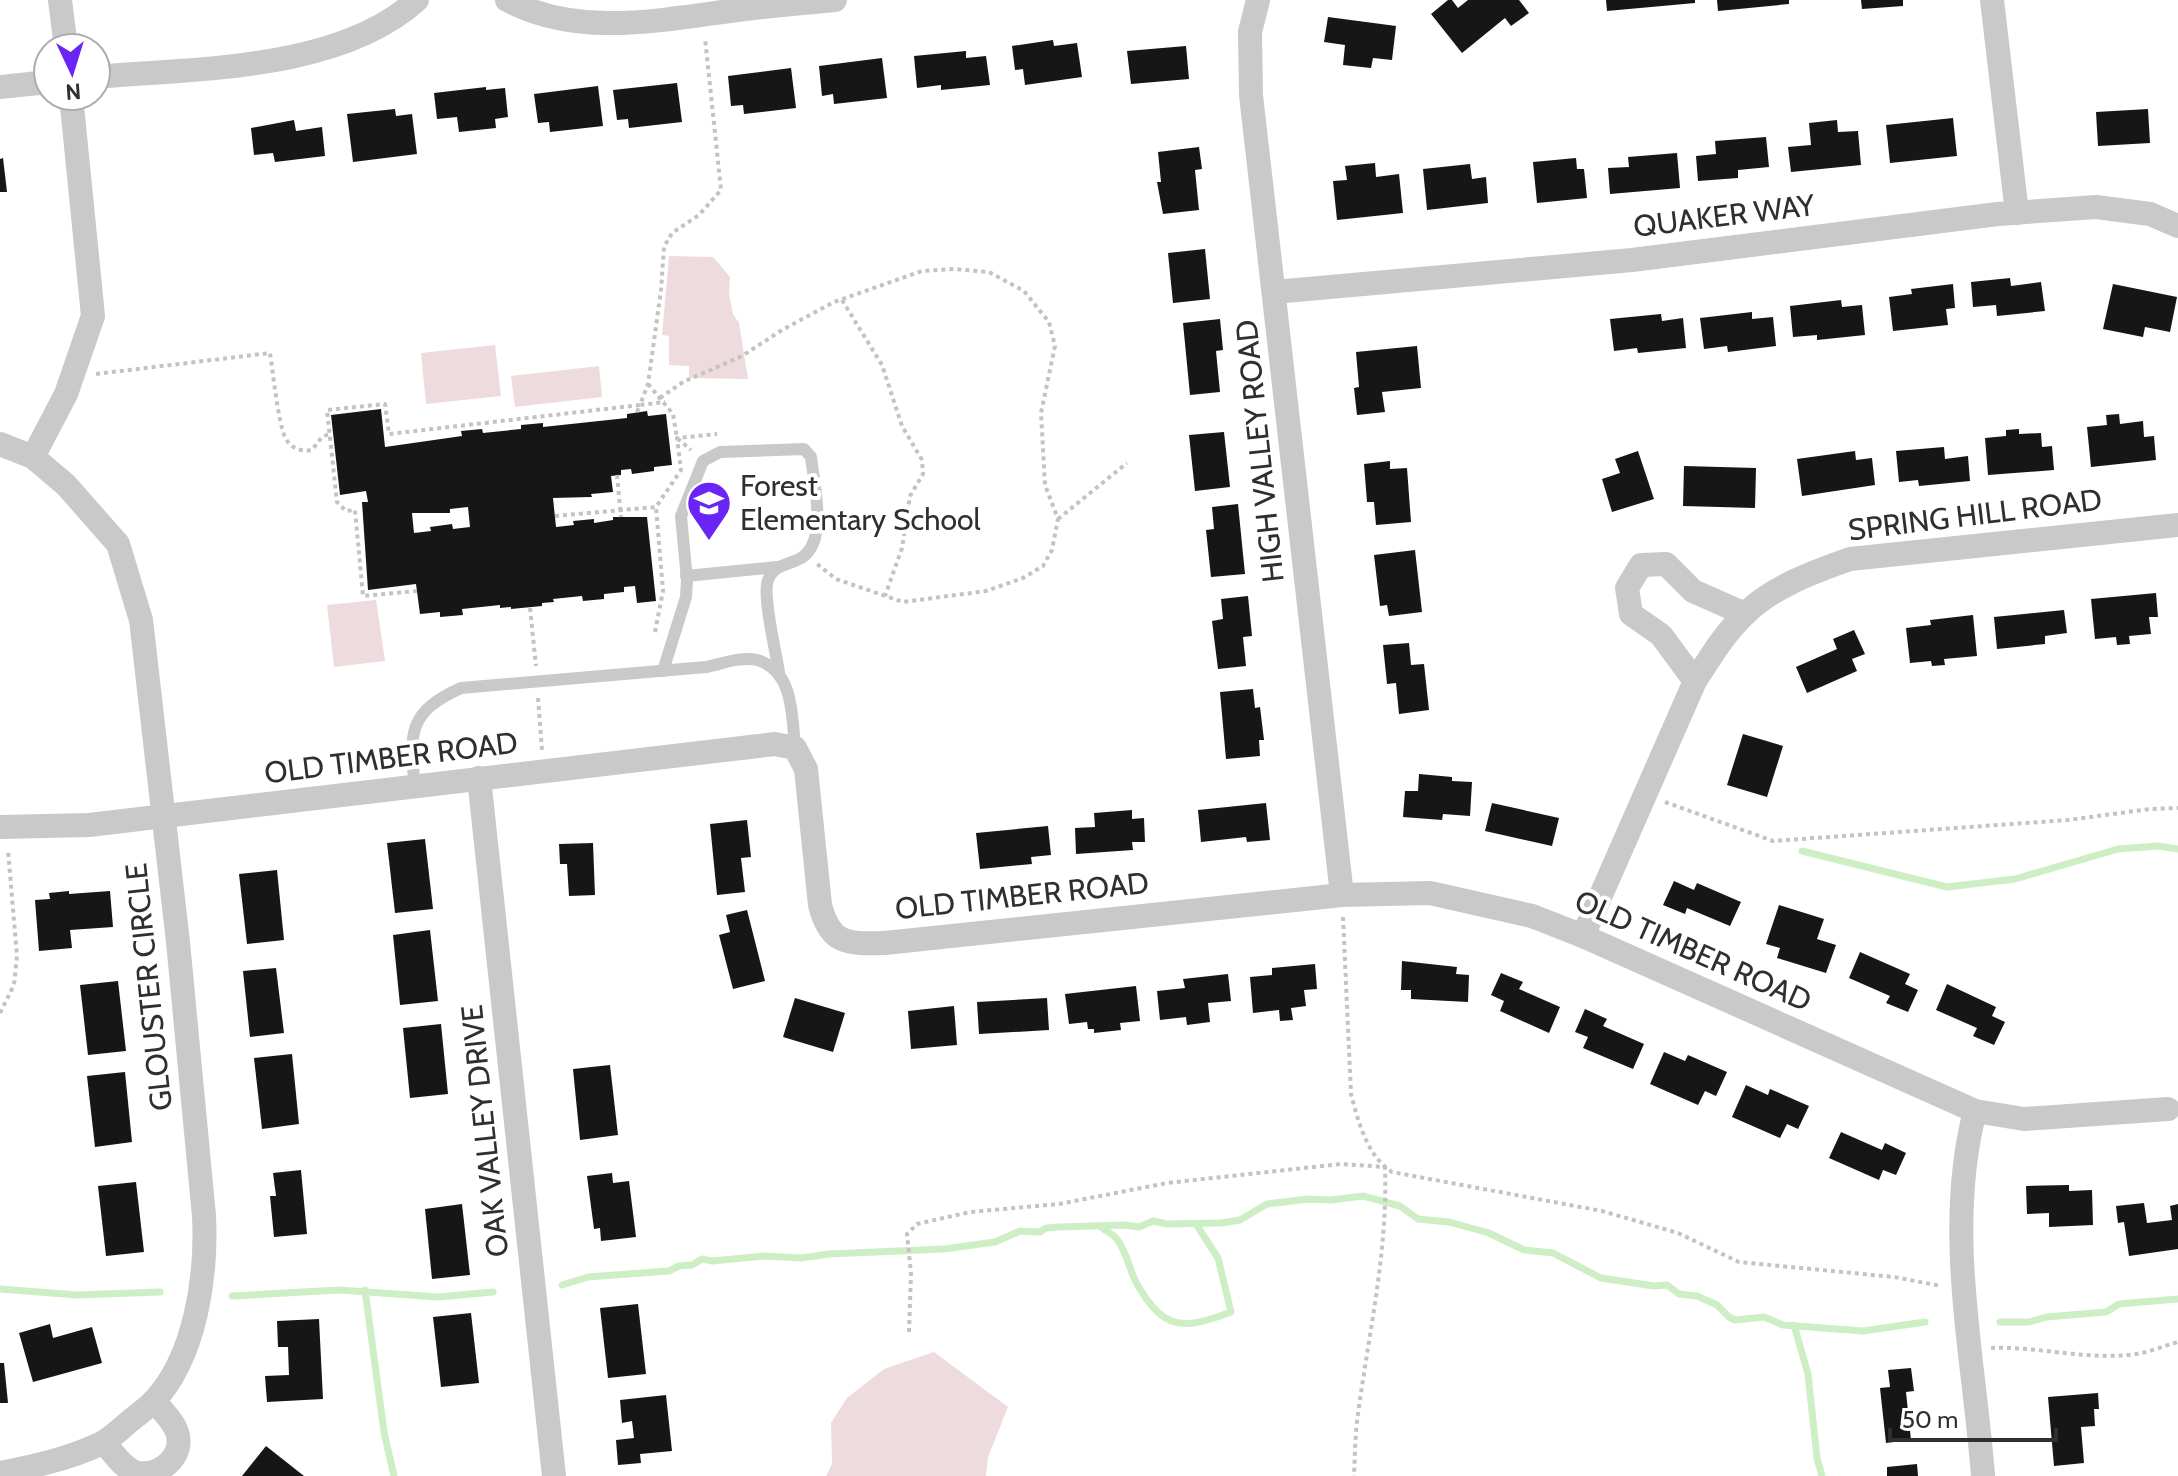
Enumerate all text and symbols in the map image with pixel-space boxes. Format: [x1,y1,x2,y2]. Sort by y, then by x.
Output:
north arrow [32,32,112,112]
text: N [65,77,82,105]
street label: QUAKER WAY [1631,186,1818,245]
street label: HIGH VALLEY ROAD [1227,318,1292,584]
place label: Forest Elementary School [740,467,980,538]
school or university icon: Forest Elementary School [685,479,733,542]
street label: SPRING HILL ROAD [1846,481,2104,548]
street label: OLD TIMBER ROAD [262,724,520,791]
street label: GLOUSTER CIRCLE [117,861,180,1113]
street label: OLD TIMBER ROAD [893,864,1151,927]
street label: OLD TIMBER ROAD [1569,882,1817,1019]
street label: OAK VALLEY DRIVE [453,1003,516,1259]
scale bar [1890,1392,2056,1442]
text: 50 m [1902,1405,1958,1434]

